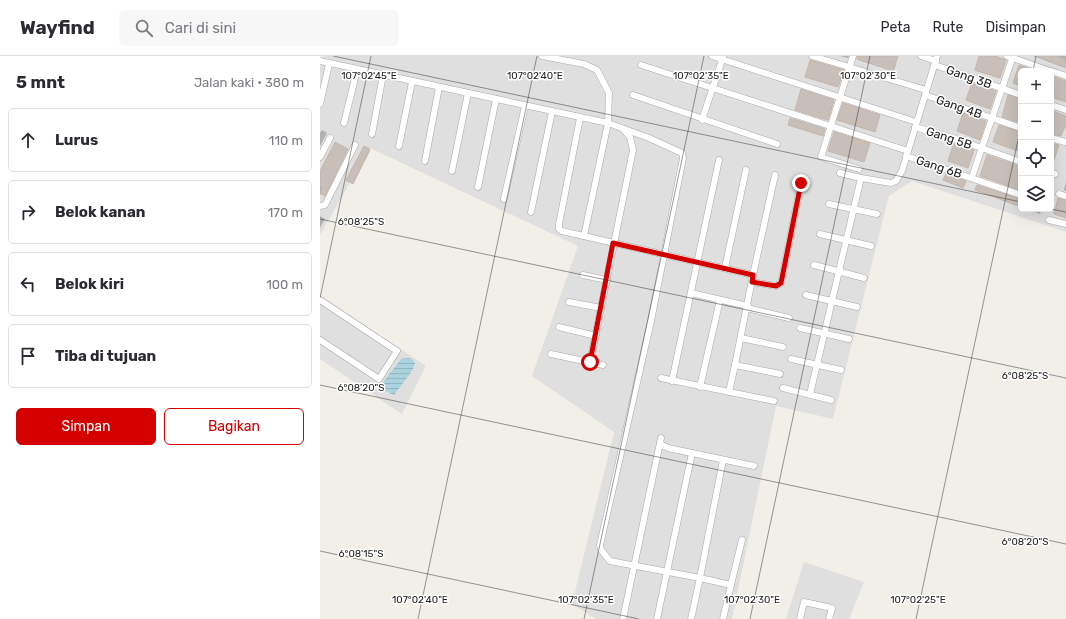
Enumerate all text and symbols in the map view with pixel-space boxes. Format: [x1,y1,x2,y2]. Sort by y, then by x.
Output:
search box [119,10,399,46]
text: Wayfind [20,16,95,39]
icon: search [133,17,155,39]
text: Cari di sini [165,19,236,37]
text: Peta [881,19,911,36]
text: Rute [933,19,963,36]
text: Disimpan [985,19,1046,36]
street label: Gang 3B [944,63,994,91]
map controls [1018,68,1054,212]
button: + [1018,68,1054,104]
text: 107°02'45"E [341,70,397,82]
text: 107°02'40"E [507,70,563,82]
text: 107°02'35"E [673,70,729,82]
text: 107°02'30"E [840,70,896,82]
text: 5 mnt [16,72,65,92]
text: Jalan kaki · 380 m [194,75,304,90]
street label: Gang 4B [934,93,984,121]
button: − [1018,104,1054,140]
street label: Gang 5B [924,124,974,152]
icon: ahead [17,129,39,151]
text: Lurus [55,131,98,149]
text: 110 m [269,133,303,148]
button: locate [1018,140,1054,176]
street label: Gang 6B [914,153,964,181]
route end [792,174,810,192]
button: layers [1018,176,1054,212]
icon: right [17,201,39,223]
text: Belok kanan [55,203,145,221]
text: 170 m [268,205,303,220]
text: 6°08'25"S [338,216,384,228]
icon: left [17,273,39,295]
text: Belok kiri [55,275,124,293]
text: 100 m [266,277,303,292]
icon: arrive [17,345,39,367]
text: Tiba di tujuan [55,347,156,365]
route start [581,353,599,371]
text: 6°08'25"S [1002,370,1048,382]
text: 6°08'20"S [338,382,384,394]
button: Simpan [16,408,156,445]
button: Bagikan [164,408,304,445]
text: 6°08'20"S [1002,536,1048,548]
text: 6°08'15"S [339,548,383,560]
text: 107°02'40"E [392,594,448,606]
text: 107°02'35"E [558,594,614,606]
text: 107°02'30"E [724,594,780,606]
text: 107°02'25"E [890,594,946,606]

